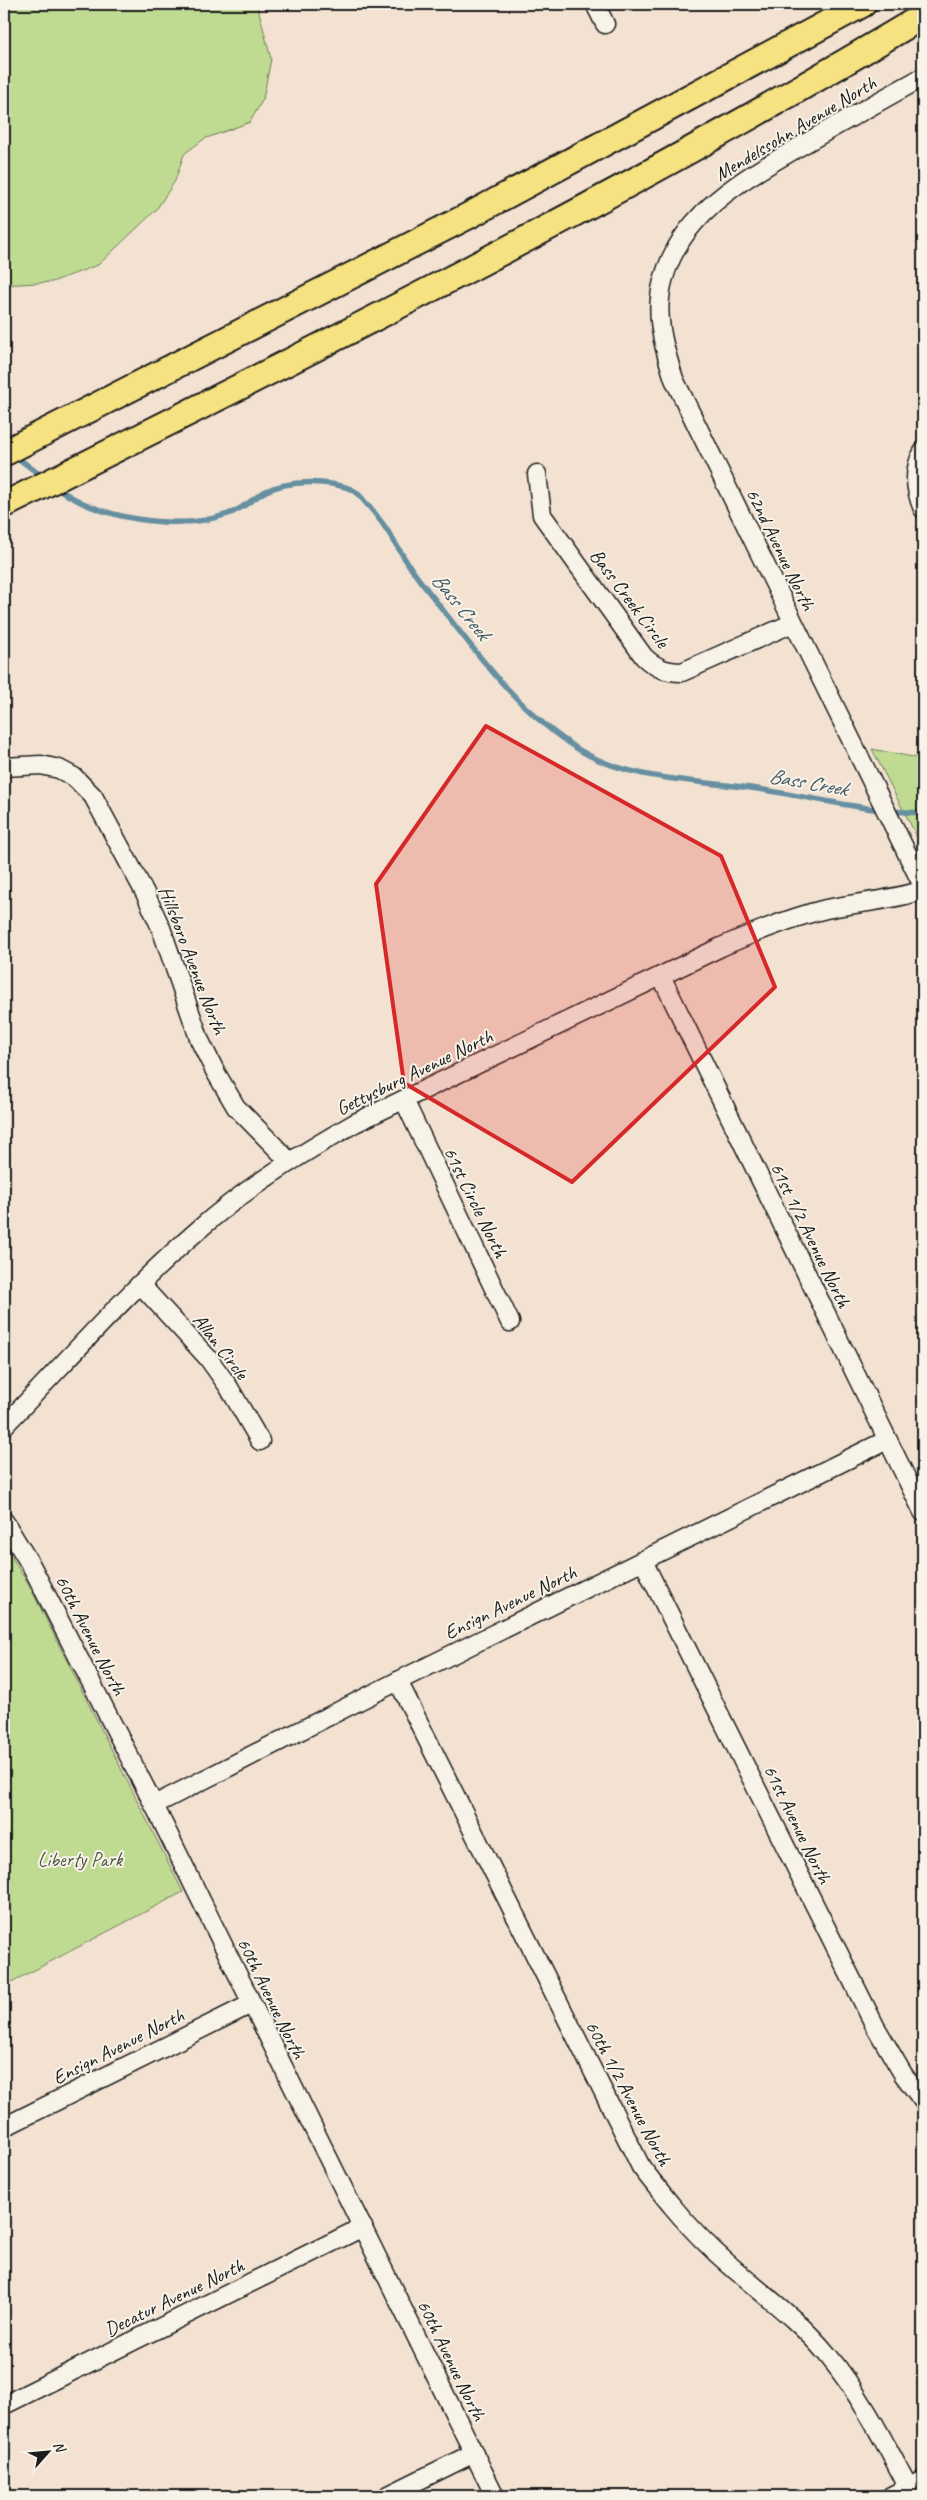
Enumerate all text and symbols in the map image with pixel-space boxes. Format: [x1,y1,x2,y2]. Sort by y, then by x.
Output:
street label: Mendelssohn Avenue North [710,70,881,187]
street label: 62nd Avenue North [740,484,822,616]
street label: Bass Creek Circle [584,544,676,654]
water label: Bass Creek [426,567,498,647]
water label: Bass Creek [767,762,852,802]
street label: Hillsboro Avenue North [153,883,233,1039]
street label: Gettysburg Avenue North [332,1023,497,1121]
street label: 61st Circle North [438,1143,514,1263]
street label: 61st 1/2 Avenue North [765,1159,857,1313]
street label: Allan Circle [187,1308,255,1385]
street label: Ensign Avenue North [440,1559,581,1645]
street label: 60th Avenue North [50,1571,132,1701]
street label: 61st Avenue North [758,1761,838,1889]
park label: Liberty Park [38,1847,124,1872]
street label: 60th Avenue North [231,1934,312,2064]
street label: Ensign Avenue North [48,2002,189,2090]
street label: 60th 1/2 Avenue North [580,2016,678,2171]
street label: Decatur Avenue North [100,2252,249,2342]
street label: 60th Avenue North [411,2296,492,2426]
north arrow [22,2428,72,2478]
text: N [50,2439,70,2456]

